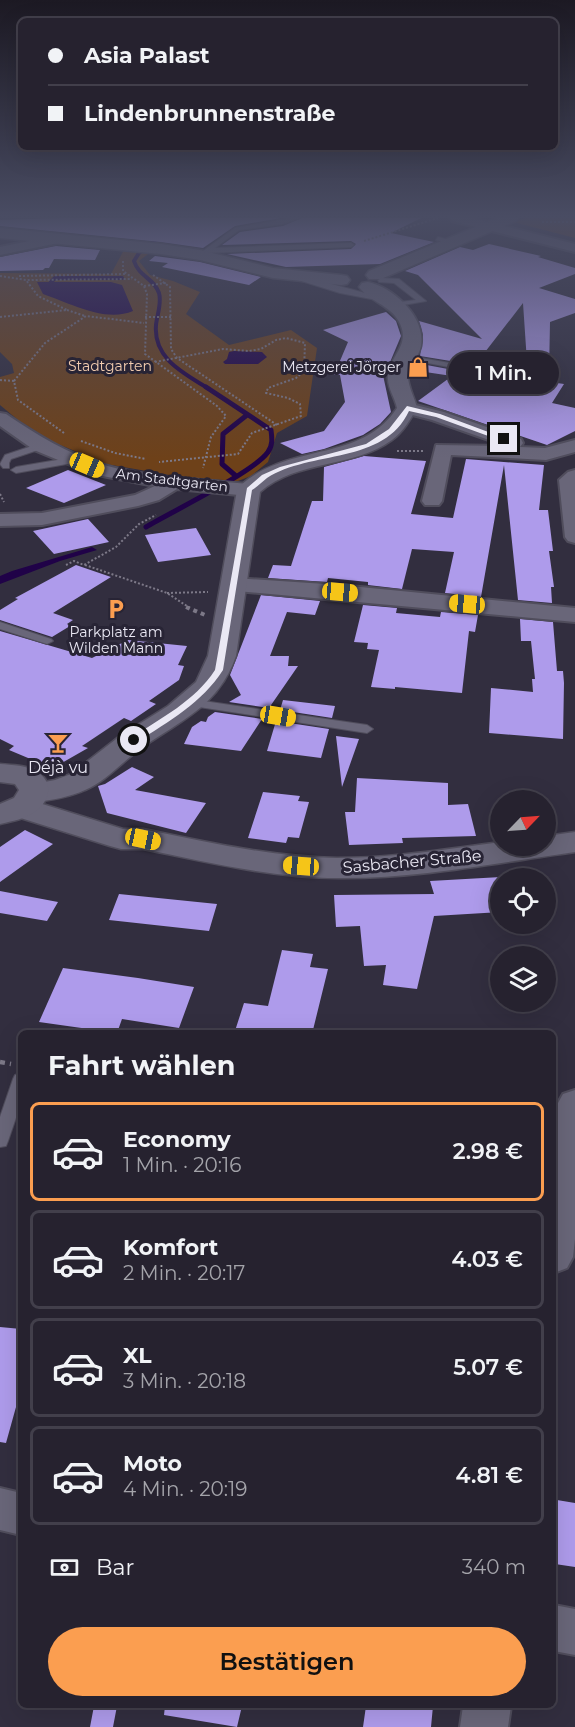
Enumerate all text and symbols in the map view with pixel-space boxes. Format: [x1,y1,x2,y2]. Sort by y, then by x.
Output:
text: Asia Palast [84,42,210,69]
text: Lindenbrunnenstraße [84,100,335,127]
callout: 1 Min. [448,352,560,394]
shop icon: Metzgerei Jörger [406,355,430,379]
park label: Stadtgarten [68,357,152,375]
place label: Metzgerei Jörger [282,358,401,376]
text: 1 Min. [475,361,532,385]
route end [490,425,517,452]
car [67,450,107,480]
street label: Am Stadtgarten [115,464,229,496]
car [321,581,359,603]
car [448,593,486,615]
parking icon: Parkplatz am Wilden Mann [104,597,128,621]
place label: Parkplatz am Wilden Mann [69,623,163,657]
car [259,704,297,728]
route start [120,726,147,753]
bar icon: Déjà vu [46,731,70,755]
place label: Déjà vu [28,758,88,777]
north arrow [490,790,556,856]
map controls [490,790,556,1012]
car [124,826,162,852]
street label: Sasbacher Straße [342,846,482,877]
car [282,856,320,876]
button: locate [490,868,556,934]
button: layers [490,946,556,1012]
text: Fahrt wählen [48,1049,235,1082]
icon: car [51,1125,105,1179]
text: Economy [123,1126,231,1153]
text: 2.98 € [453,1138,523,1165]
text: 1 Min. · 20:16 [123,1153,241,1177]
icon: car [51,1233,105,1287]
text: Komfort [123,1234,218,1261]
text: 4.03 € [451,1246,523,1273]
text: 2 Min. · 20:17 [123,1261,245,1285]
icon: car [51,1341,105,1395]
text: XL [123,1342,152,1369]
text: 5.07 € [453,1354,523,1381]
text: 3 Min. · 20:18 [123,1369,246,1393]
icon: car [51,1449,105,1503]
text: Moto [123,1450,182,1477]
text: 4.81 € [456,1462,523,1489]
text: 4 Min. · 20:19 [123,1477,247,1501]
icon: cash [48,1551,81,1584]
text: Bar [96,1554,134,1581]
text: 340 m [462,1555,526,1579]
button: Bestätigen [48,1627,526,1696]

